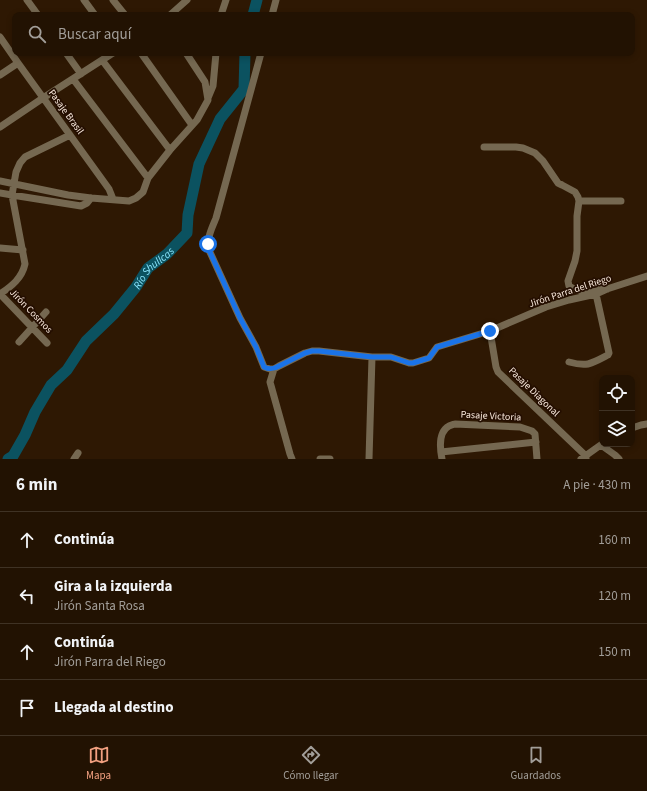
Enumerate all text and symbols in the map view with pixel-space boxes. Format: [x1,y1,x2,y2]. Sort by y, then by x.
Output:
search box [12,12,635,56]
icon: search [26,23,48,45]
text: Buscar aquí [58,24,131,45]
street label: Pasaje Brasil [45,87,87,138]
route start [199,235,217,253]
water label: Río Shullcas [129,243,178,292]
street label: Jirón Parra del Riego [527,271,613,311]
street label: Jirón Cosmos [6,286,56,336]
route end [481,322,499,340]
street label: Pasaje Diagonal [505,364,563,420]
map controls [599,375,635,447]
button: locate [599,375,635,411]
street label: Pasaje Victoria [460,407,522,425]
button: layers [599,411,635,447]
text: 6 min [16,473,57,497]
text: A pie · 430 m [563,476,631,494]
icon: ahead [16,529,38,551]
text: Continúa [54,529,115,550]
text: 160 m [598,531,631,549]
text: Gira a la izquierda [54,576,173,597]
icon: left [16,585,38,607]
text: 120 m [598,587,631,605]
text: Jirón Santa Rosa [54,597,145,615]
text: Continúa [54,632,115,653]
icon: ahead [16,641,38,663]
text: 150 m [598,643,631,661]
text: Jirón Parra del Riego [54,653,166,671]
icon: arrive [16,697,38,719]
text: Llegada al destino [54,697,174,718]
tab: Mapa [86,744,111,783]
tab: Cómo llegar [283,744,338,783]
tab: Guardados [511,744,561,783]

